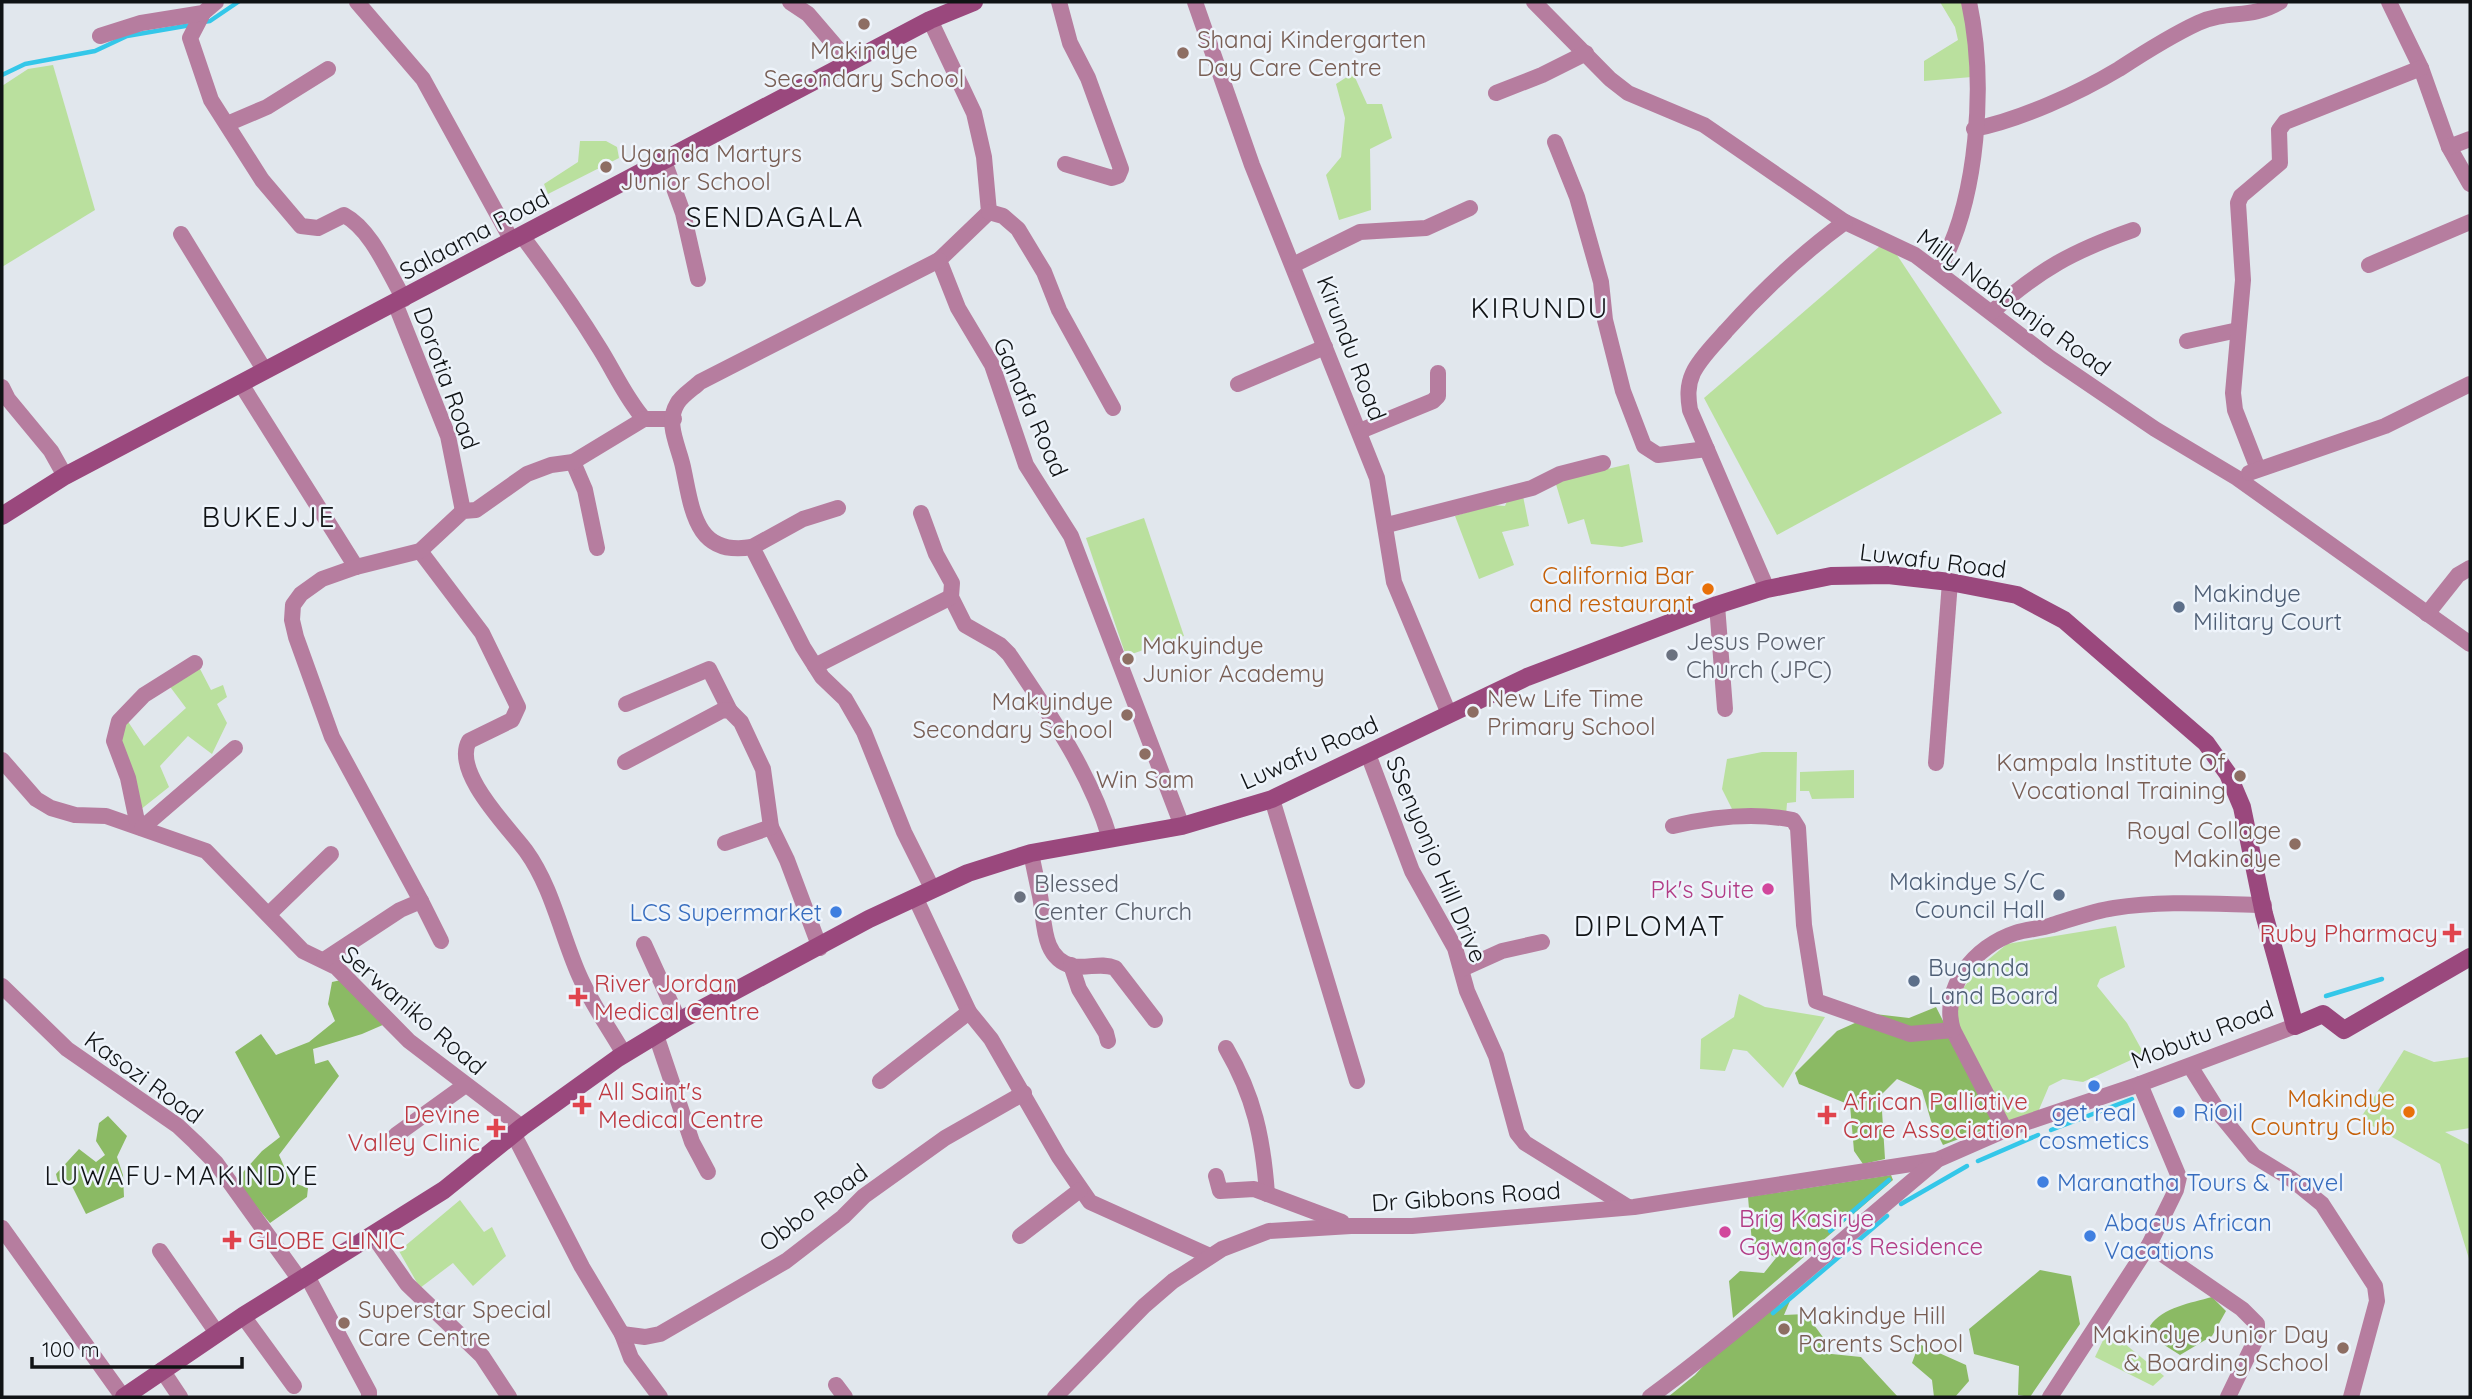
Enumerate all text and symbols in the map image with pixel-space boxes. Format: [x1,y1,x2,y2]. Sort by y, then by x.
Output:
marker: Makindye Secondary School [856,16,872,32]
place label: Shanaj Kindergarten Day Care Centre [1197,24,1426,82]
place label: Makindye Secondary School [764,35,964,93]
marker: Shanaj Kindergarten Day Care Centre [1175,45,1191,61]
place label: Uganda Martyrs Junior School [620,138,802,196]
marker: Uganda Martyrs Junior School [598,159,614,175]
street label: Salaama Road [394,182,554,286]
district label: SENDAGALA [686,199,864,234]
street label: Milly Nabbanja Road [1911,222,2117,382]
street label: Kirundu Road [1311,271,1393,425]
district label: KIRUNDU [1471,290,1609,325]
street label: Dorotia Road [407,303,487,453]
street label: Ganafa Road [987,333,1075,481]
district label: BUKEJJE [202,499,336,534]
street label: Luwafu Road [1858,536,2008,584]
place label: California Bar and restaurant [1529,560,1694,618]
place label: Makindye Military Court [2193,578,2342,636]
marker: California Bar and restaurant [1700,581,1716,597]
marker: Makindye Military Court [2171,599,2187,615]
place label: Jesus Power Church (JPC) [1686,626,1832,684]
place label: Makyindye Junior Academy [1142,630,1325,688]
marker: Jesus Power Church (JPC) [1664,647,1680,663]
marker: Makyindye Junior Academy [1120,651,1136,667]
place label: New Life Time Primary School [1487,683,1656,741]
place label: Makyindye Secondary School [913,686,1113,744]
marker: New Life Time Primary School [1465,704,1481,720]
marker: Makyindye Secondary School [1119,707,1135,723]
street label: Luwafu Road [1236,708,1382,796]
marker: Win Sam [1137,746,1153,762]
place label: Kampala Institute Of Vocational Training [1996,747,2226,805]
street label: SSenyonjo Hill Drive [1380,751,1494,967]
place label: Win Sam [1096,764,1194,794]
marker: Kampala Institute Of Vocational Training [2232,768,2248,784]
place label: Royal Collage Makindye [2126,815,2281,873]
marker: Royal Collage Makindye [2287,836,2303,852]
place label: Makindye S/C Council Hall [1889,866,2045,924]
place label: Blessed Center Church [1034,868,1192,926]
place label: Pk's Suite [1651,874,1754,904]
marker: Pk's Suite [1760,881,1776,897]
marker: Makindye S/C Council Hall [2051,887,2067,903]
marker: Blessed Center Church [1012,889,1028,905]
place label: LCS Supermarket [630,897,822,927]
marker: LCS Supermarket [828,904,844,920]
district label: DIPLOMAT [1574,908,1726,943]
place label: Ruby Pharmacy [2260,918,2438,948]
marker: Ruby Pharmacy [2444,925,2460,941]
street label: Serwaniko Road [335,939,493,1081]
place label: Buganda Land Board [1928,952,2058,1010]
place label: River Jordan Medical Centre [594,968,760,1026]
marker: Buganda Land Board [1906,973,1922,989]
marker: River Jordan Medical Centre [568,987,588,1007]
street label: Mobutu Road [2126,993,2278,1075]
street label: Kasozi Road [79,1024,209,1130]
place label: All Saint's Medical Centre [598,1076,764,1134]
marker: get real cosmetics [2086,1078,2102,1094]
place label: Makindye Country Club [2250,1083,2395,1141]
place label: African Palliative Care Association [1843,1086,2028,1144]
marker: All Saint's Medical Centre [572,1095,592,1115]
place label: get real cosmetics [2039,1097,2149,1155]
place label: RiOil [2193,1097,2243,1127]
place label: Devine Valley Clinic [348,1099,480,1157]
marker: RiOil [2171,1104,2187,1120]
marker: Makindye Country Club [2401,1104,2417,1120]
marker: African Palliative Care Association [1817,1105,1837,1125]
marker: Devine Valley Clinic [486,1118,506,1138]
street label: Obbo Road [753,1156,873,1258]
district label: LUWAFU-MAKINDYE [44,1159,320,1192]
place label: Maranatha Tours & Travel [2057,1167,2344,1197]
street label: Dr Gibbons Road [1370,1174,1562,1218]
marker: Maranatha Tours & Travel [2035,1174,2051,1190]
place label: Brig Kasirye Ggwanga's Residence [1739,1203,1983,1261]
place label: Abacus African Vacations [2104,1207,2272,1265]
marker: Brig Kasirye Ggwanga's Residence [1717,1224,1733,1240]
place label: GLOBE CLINIC [248,1225,405,1255]
marker: Abacus African Vacations [2082,1228,2098,1244]
marker: GLOBE CLINIC [222,1230,242,1250]
place label: Superstar Special Care Centre [358,1294,551,1352]
place label: Makindye Hill Parents School [1798,1300,1963,1358]
marker: Superstar Special Care Centre [336,1315,352,1331]
place label: Makindye Junior Day & Boarding School [2092,1319,2329,1377]
marker: Makindye Hill Parents School [1776,1321,1792,1337]
scale bar [32,1326,242,1370]
text: 100 m [42,1336,100,1362]
marker: Makindye Junior Day & Boarding School [2335,1340,2351,1356]

